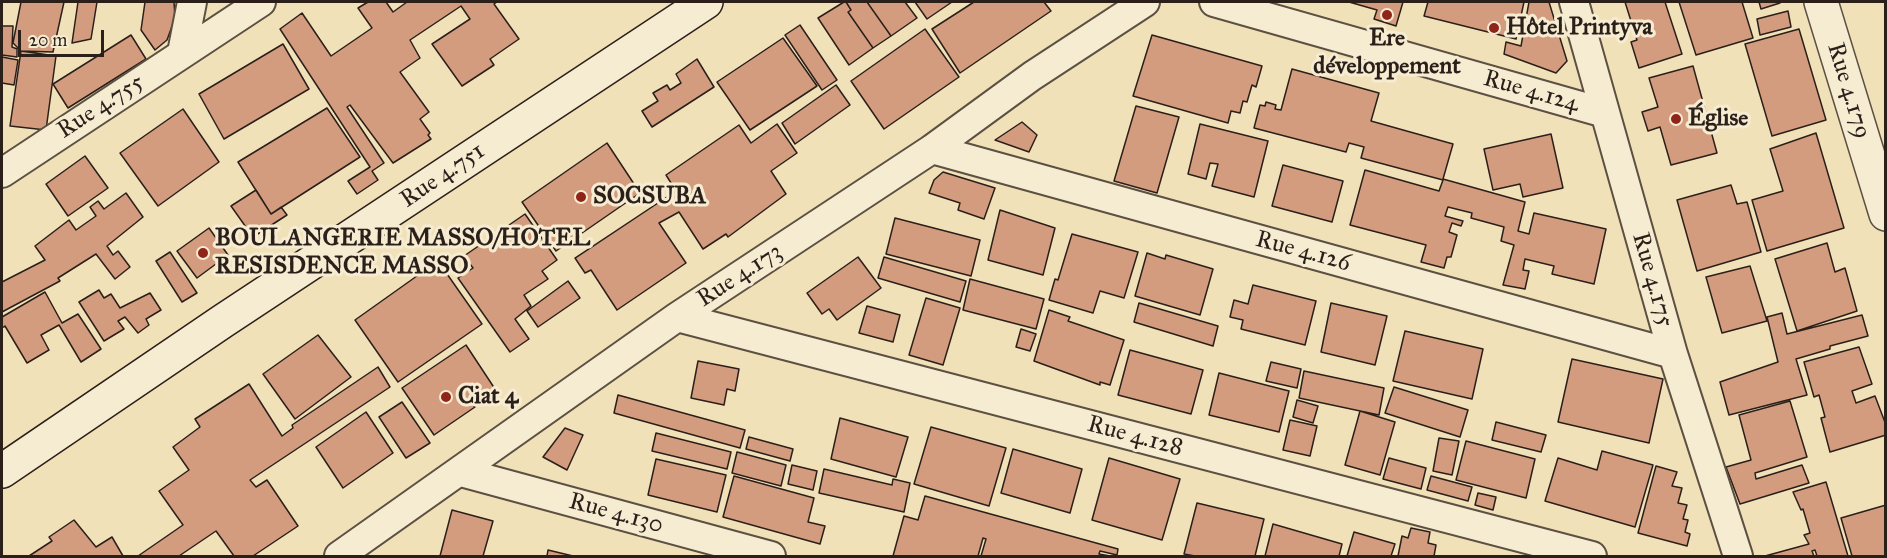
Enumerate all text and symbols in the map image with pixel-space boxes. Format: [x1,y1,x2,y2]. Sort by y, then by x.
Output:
marker: Ere développement [1380,8,1394,22]
place label: Hôtel Printyva [1506,14,1652,42]
scale bar [21,18,106,56]
marker: Hôtel Printyva [1487,21,1501,35]
place label: Ere développement [1313,25,1461,81]
text: 20 m [29,29,67,51]
street label: Rue 4.179 [1820,40,1876,142]
street label: Rue 4.124 [1480,65,1582,119]
street label: Rue 4.755 [52,68,150,146]
place label: Église [1688,105,1748,133]
marker: Église [1669,112,1683,126]
street label: Rue 4.751 [395,137,491,215]
place label: SOCSUBA [593,183,706,211]
marker: SOCSUBA [574,190,588,204]
place label: BOULANGERIE MASSO/HOTEL RESISDENCE MASSO [215,225,590,281]
street label: Rue 4.126 [1252,226,1354,278]
street label: Rue 4.175 [1625,229,1679,331]
street label: Rue 4.173 [692,238,788,314]
marker: BOULANGERIE MASSO/HOTEL RESISDENCE MASSO [196,246,210,260]
place label: Ciat 4 [458,383,518,411]
marker: Ciat 4 [439,390,453,404]
street label: Rue 4.128 [1084,410,1186,464]
street label: Rue 4.130 [566,488,666,540]

